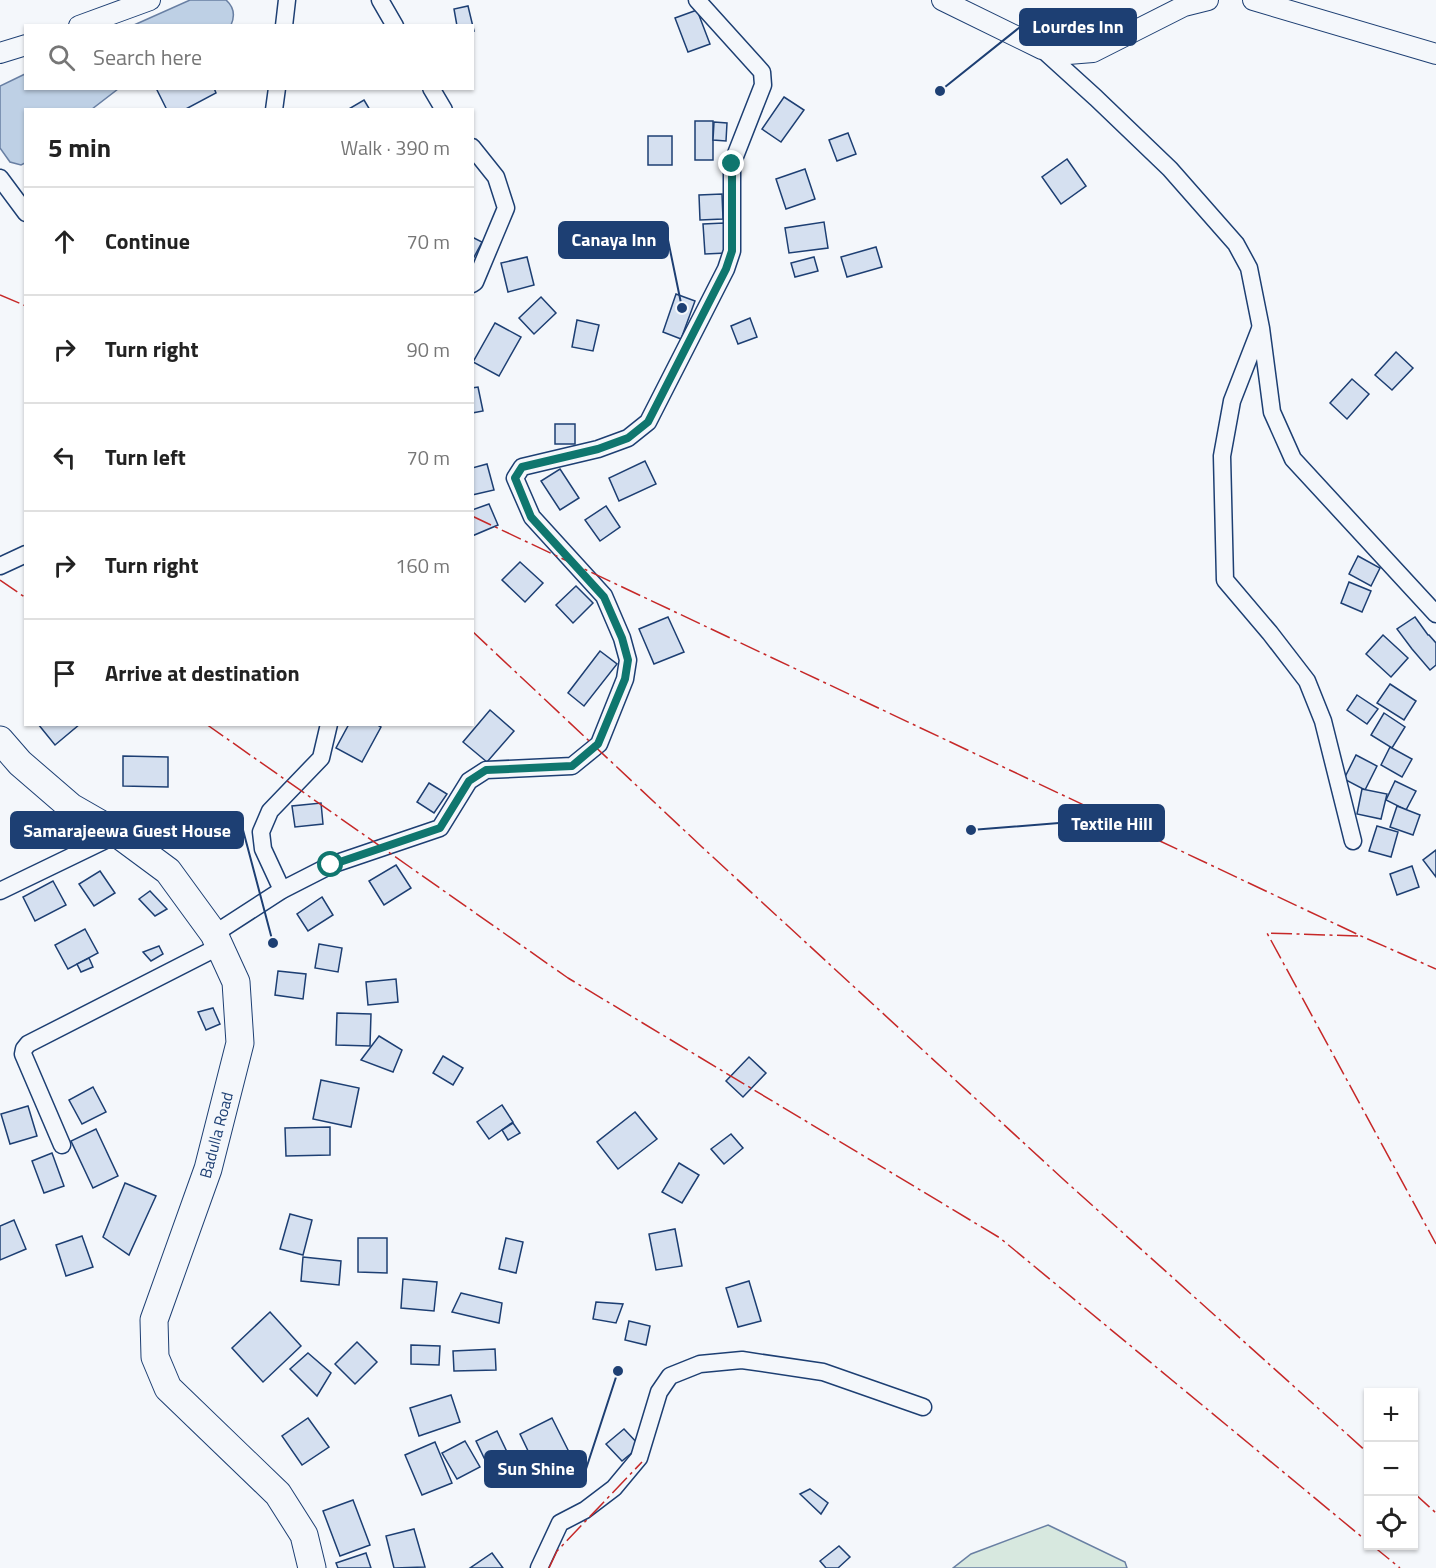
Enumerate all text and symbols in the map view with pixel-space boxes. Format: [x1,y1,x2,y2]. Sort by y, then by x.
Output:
callout: Lourdes Inn [1020,9,1136,45]
text: Lourdes Inn [1032,13,1124,40]
search box [24,24,474,90]
text: Search here [93,40,202,74]
icon: search [45,41,78,74]
text: 5 min [48,128,111,167]
text: Walk · 390 m [341,132,450,163]
route end [718,150,744,176]
callout: Canaya Inn [559,222,668,258]
text: Continue [105,224,190,258]
icon: ahead [48,225,81,258]
text: 70 m [406,226,450,257]
text: Canaya Inn [571,226,657,253]
text: Turn right [105,332,199,366]
icon: right [48,333,81,366]
text: 90 m [406,334,450,365]
text: Turn left [105,440,186,474]
icon: left [48,441,81,474]
text: 70 m [406,442,450,473]
text: Turn right [105,548,199,582]
icon: right [48,549,81,582]
text: 160 m [395,550,450,581]
text: Arrive at destination [105,656,300,690]
icon: arrive [48,657,81,690]
callout: Textile Hill [1059,805,1164,841]
text: Textile Hill [1071,810,1153,837]
callout: Samarajeewa Guest House [11,812,243,848]
text: Samarajeewa Guest House [23,817,231,844]
route start [317,851,343,877]
street label: Badulla Road [193,1089,239,1181]
map controls [1364,1388,1418,1550]
button: + [1364,1388,1418,1442]
button: − [1364,1442,1418,1496]
callout: Sun Shine [485,1451,586,1487]
text: Sun Shine [497,1455,575,1482]
button: locate [1364,1496,1418,1550]

